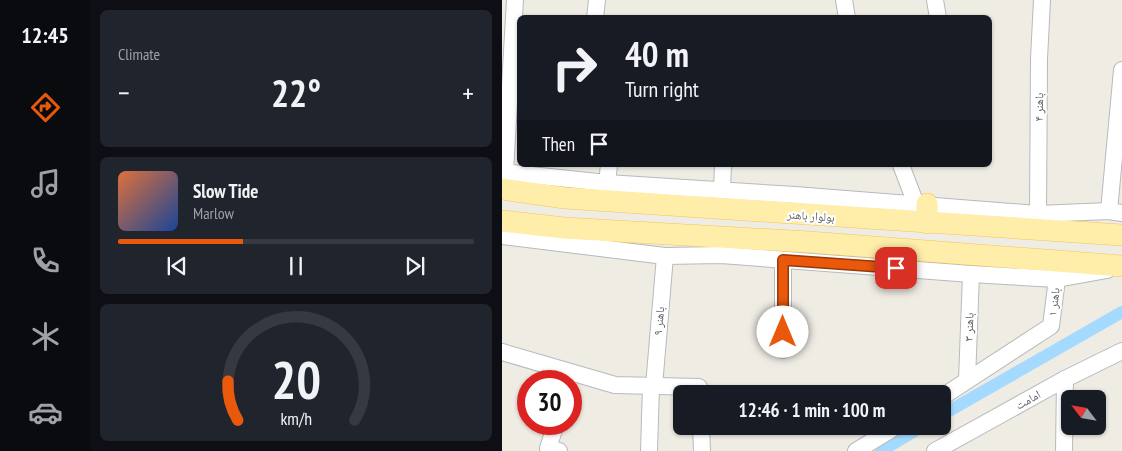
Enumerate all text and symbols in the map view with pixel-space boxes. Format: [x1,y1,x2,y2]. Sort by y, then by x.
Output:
text: 12:45 [21,21,69,49]
text: 40 m [625,31,689,77]
icon: right [542,35,607,100]
text: Climate [118,44,160,64]
text: 22° [271,68,321,117]
text: − [118,74,130,111]
text: + [462,74,474,111]
text: Turn right [625,75,699,103]
icon: directions [28,90,63,125]
street label: باهنر ۴ [1031,92,1047,121]
icon: arrive [585,130,613,158]
text: Then [542,132,575,156]
icon: music [28,166,63,201]
text: Slow Tide [193,179,258,203]
text: Marlow [193,203,234,223]
street label: بولوار باهنر [786,206,835,225]
icon: phone [28,243,63,278]
pin [875,247,917,289]
icon: previous [163,252,191,280]
icon: pause [282,252,310,280]
icon: next [401,252,429,280]
icon: arrive [882,254,910,282]
street label: باهنر ۱ [1044,287,1063,317]
position arrow [756,305,808,357]
street label: باهنر ۹ [650,306,668,336]
street label: باهنر ۳ [961,312,977,342]
icon: climate [28,319,63,354]
text: 20 [271,346,321,413]
speed limit sign: 30 [517,370,582,435]
street label: امامت [1012,386,1043,413]
north arrow [1061,390,1106,435]
map controls [1061,390,1106,435]
icon: car [28,395,63,430]
text: 12:46 · 1 min · 100 m [739,398,885,422]
text: km/h [280,407,312,430]

